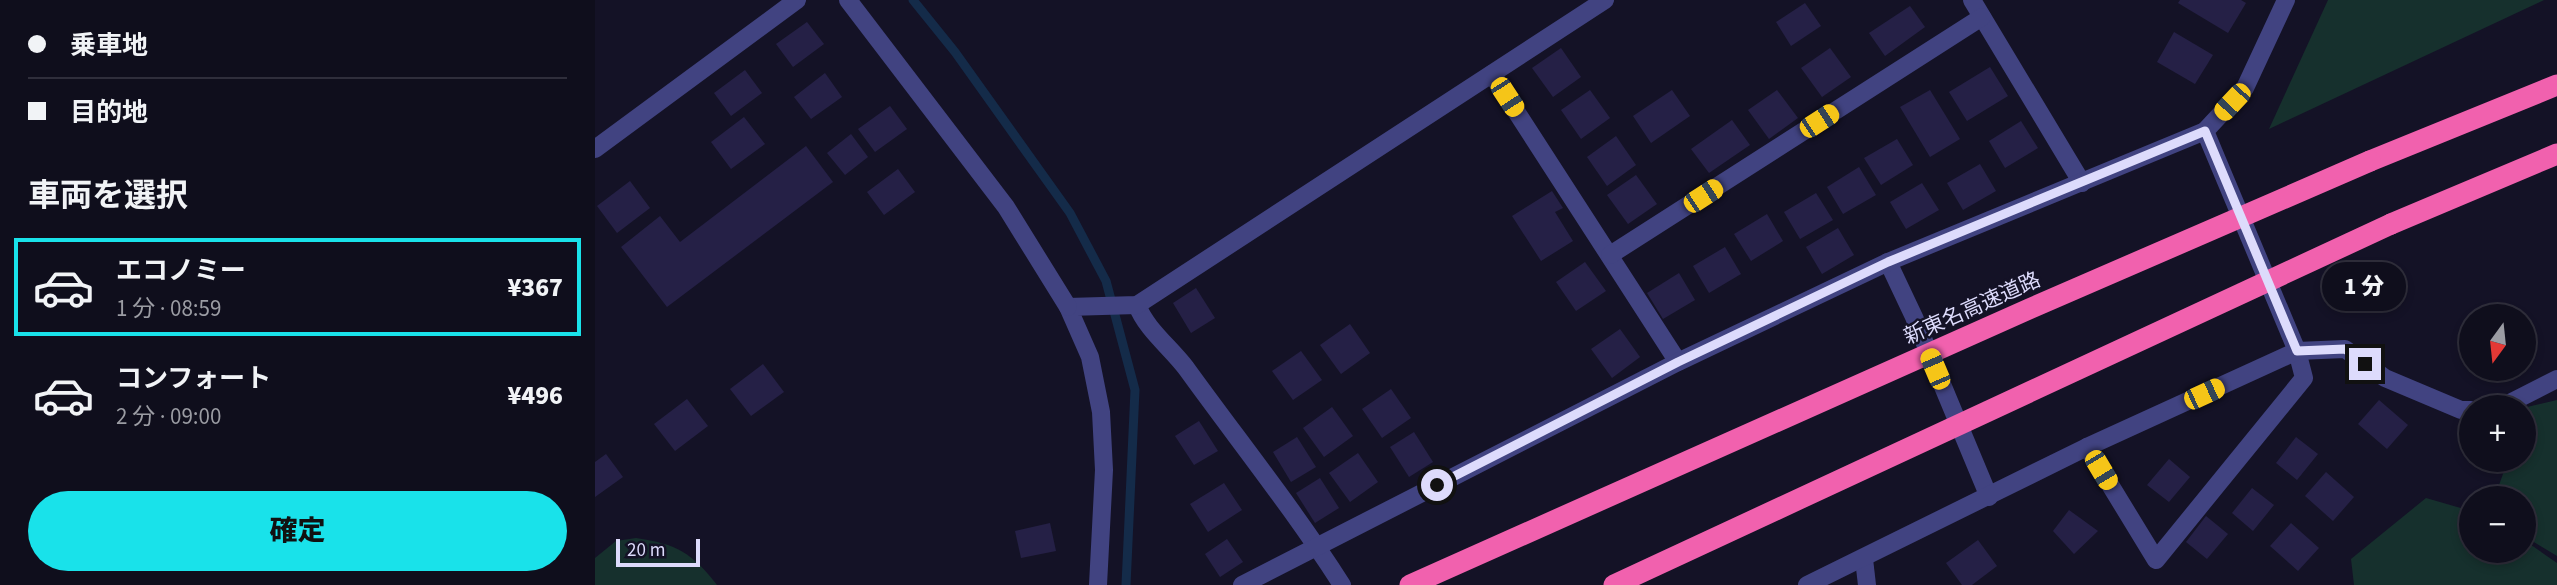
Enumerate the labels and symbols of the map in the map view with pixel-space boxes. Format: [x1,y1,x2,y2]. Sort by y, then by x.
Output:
car [1487,74,1528,120]
car [2210,79,2255,125]
car [1796,101,1843,141]
car [1680,176,1727,216]
callout: 1 分 [2323,262,2407,312]
street label: 新東名高速道路 [1899,264,2045,352]
north arrow [2459,304,2536,382]
car [1918,346,1953,392]
route end [2349,348,2381,380]
car [2181,376,2228,412]
car [2082,447,2121,493]
route start [1421,469,1453,501]
scale bar [616,536,700,568]

